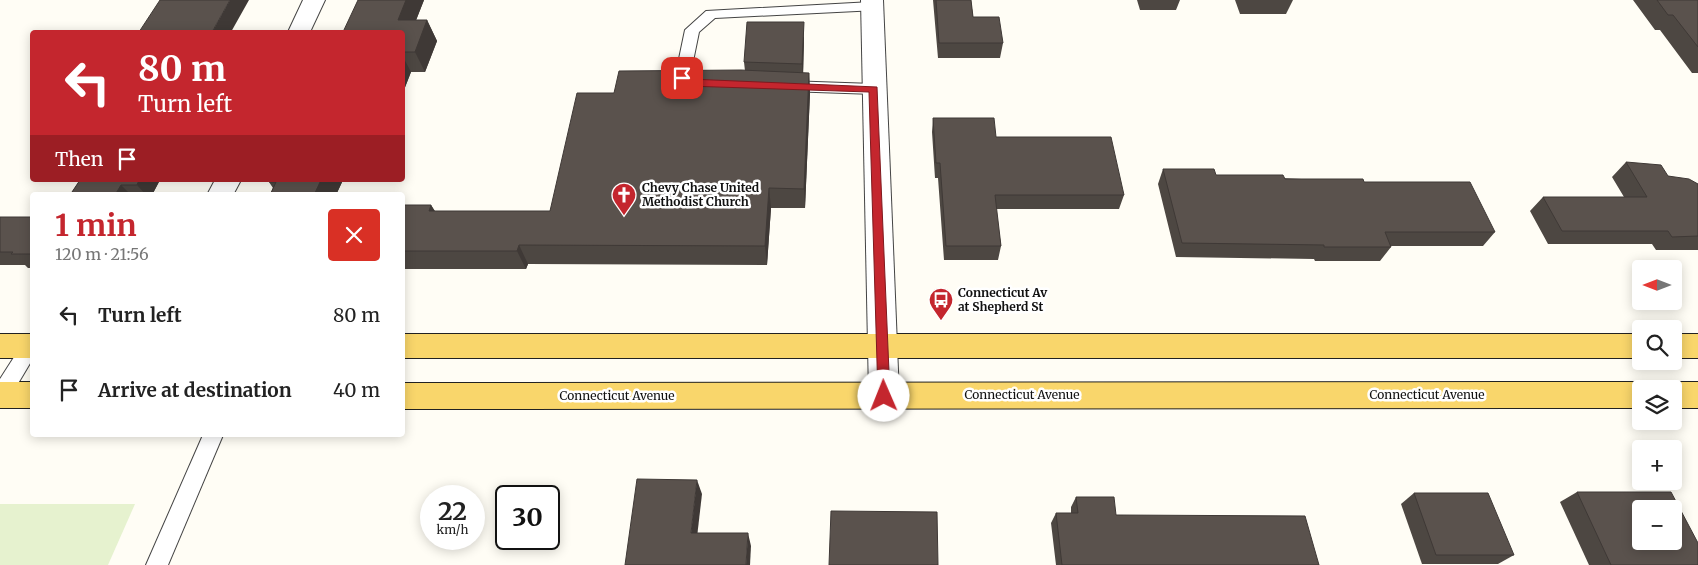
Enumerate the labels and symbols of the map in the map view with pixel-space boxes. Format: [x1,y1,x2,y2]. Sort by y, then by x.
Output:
pin [661,57,703,99]
place label: Chevy Chase United Methodist Church [642,180,760,209]
church icon: Chevy Chase United Methodist Church [611,182,637,216]
north arrow [1632,260,1682,310]
place label: Connecticut Av at Shepherd St [958,285,1048,314]
bus stop icon: Connecticut Av at Shepherd St [928,287,954,321]
position arrow [857,369,909,421]
street label: Connecticut Avenue [965,387,1079,402]
street label: Connecticut Avenue [1370,387,1484,402]
street label: Connecticut Avenue [560,388,674,403]
speed limit sign: 30 [495,485,560,550]

